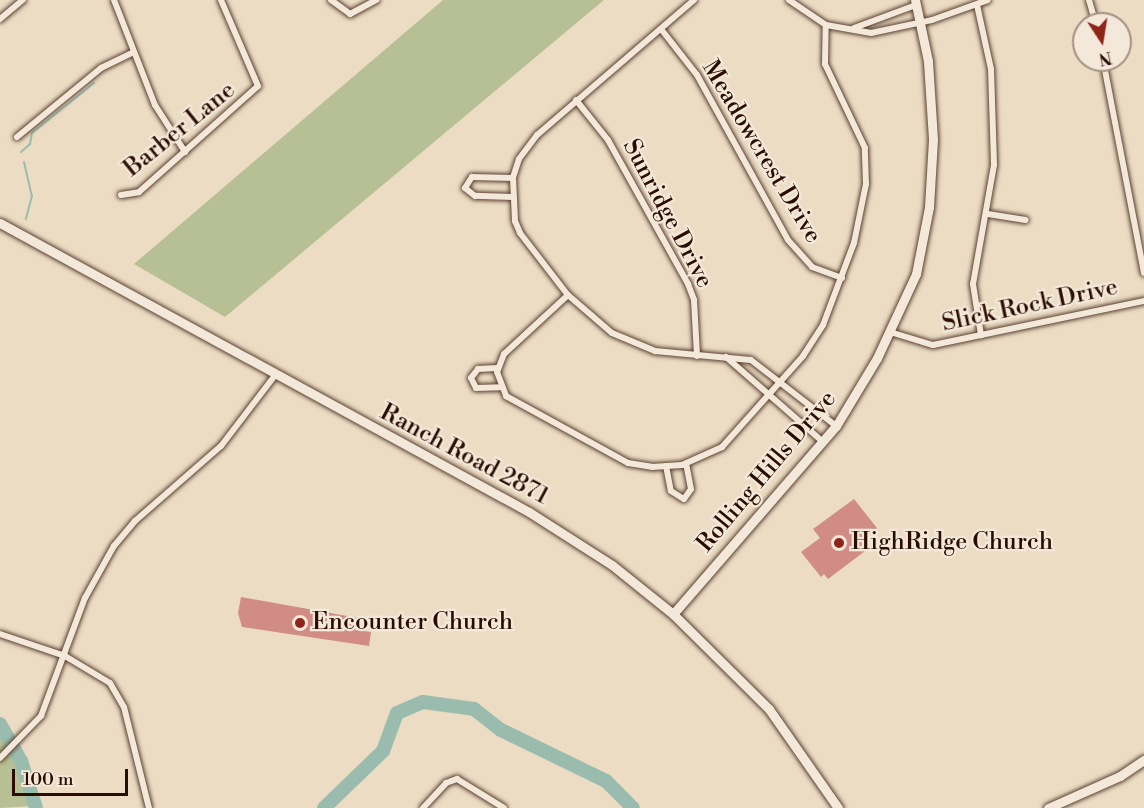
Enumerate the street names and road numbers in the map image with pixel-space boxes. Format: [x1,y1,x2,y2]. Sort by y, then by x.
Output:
street label: Meadowcrest Drive [695,55,827,249]
street label: Barber Lane [119,76,241,184]
street label: Sunridge Drive [616,135,718,293]
street label: Slick Rock Drive [939,273,1121,339]
street label: Rolling Hills Drive [691,386,843,558]
street label: Ranch Road 2871 [375,398,553,512]

